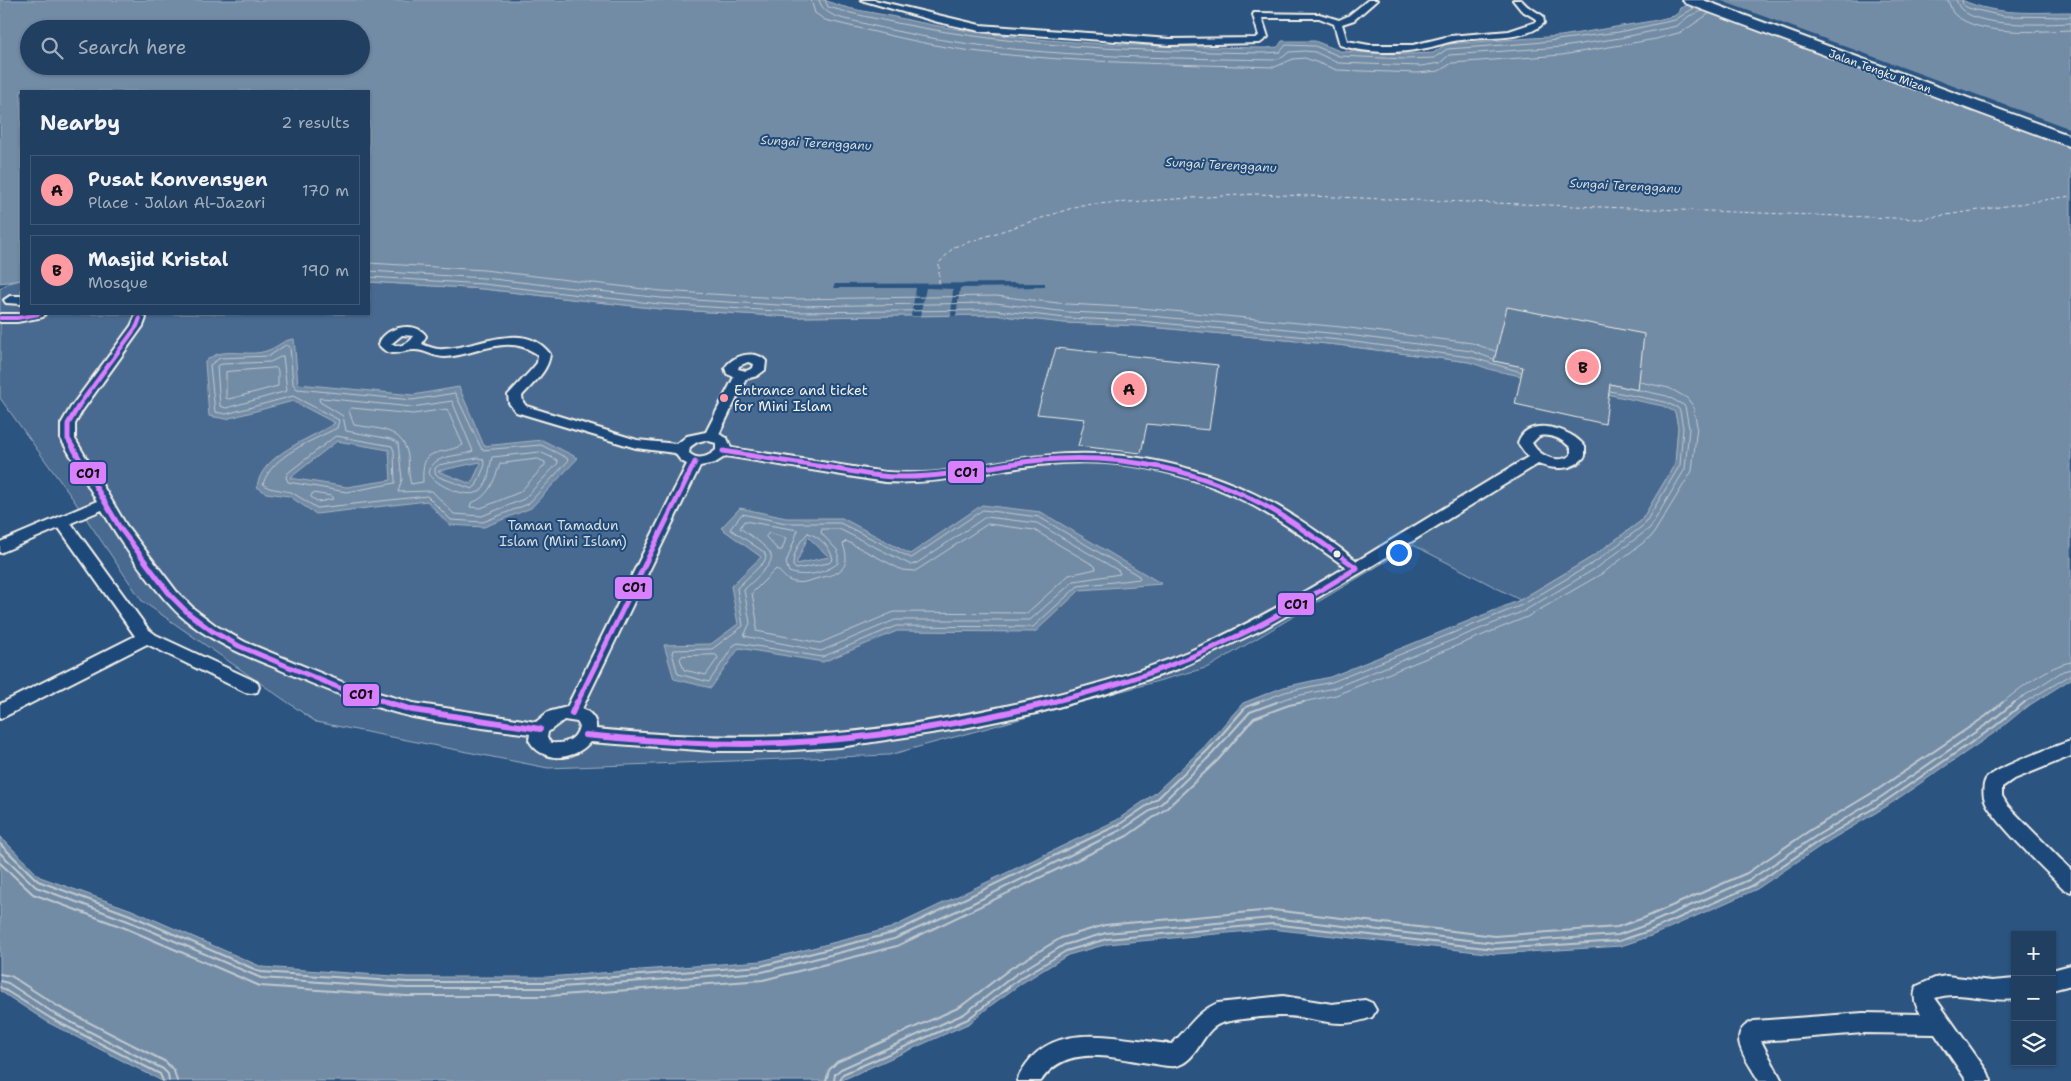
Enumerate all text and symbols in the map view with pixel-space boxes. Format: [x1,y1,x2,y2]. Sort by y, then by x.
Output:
search box [20,20,370,75]
icon: search [38,34,66,62]
text: Search here [78,35,187,60]
street label: Jalan Tengku Mizan [1826,46,1933,97]
text: Nearby [40,109,120,137]
text: 2 results [281,112,350,133]
water label: Sungai Terengganu [760,132,872,154]
water label: Sungai Terengganu [1165,154,1277,176]
text: Pusat Konvensyen [88,167,268,192]
water label: Sungai Terengganu [1569,175,1681,197]
text: A [51,180,63,201]
text: 170 m [302,180,349,201]
text: Place · Jalan Al-Jazari [88,192,265,213]
text: Masjid Kristal [88,247,228,272]
text: B [52,260,62,281]
text: 190 m [302,260,349,281]
text: Mosque [88,272,148,293]
pin: B [1567,348,1599,386]
pin: A [1113,370,1145,408]
place label: Entrance and ticket for Mini Islam [734,381,868,415]
marker: Entrance and ticket for Mini Islam [718,392,730,404]
line badge: C01 [947,460,985,484]
line badge: C01 [69,461,107,485]
text: C01 [954,463,978,481]
text: C01 [76,464,100,482]
park label: Taman Tamadun Islam (Mini Islam) [499,516,627,550]
your location [1386,540,1412,566]
unlabelled marker [1332,549,1342,559]
line badge: C01 [614,576,653,600]
text: C01 [622,578,646,596]
line badge: C01 [1277,592,1315,616]
text: C01 [1284,595,1308,613]
line badge: C01 [342,683,380,707]
text: C01 [349,685,373,703]
map controls [2011,931,2056,1066]
button: + [2011,931,2056,976]
button: − [2011,976,2056,1021]
button: layers [2011,1021,2056,1066]

